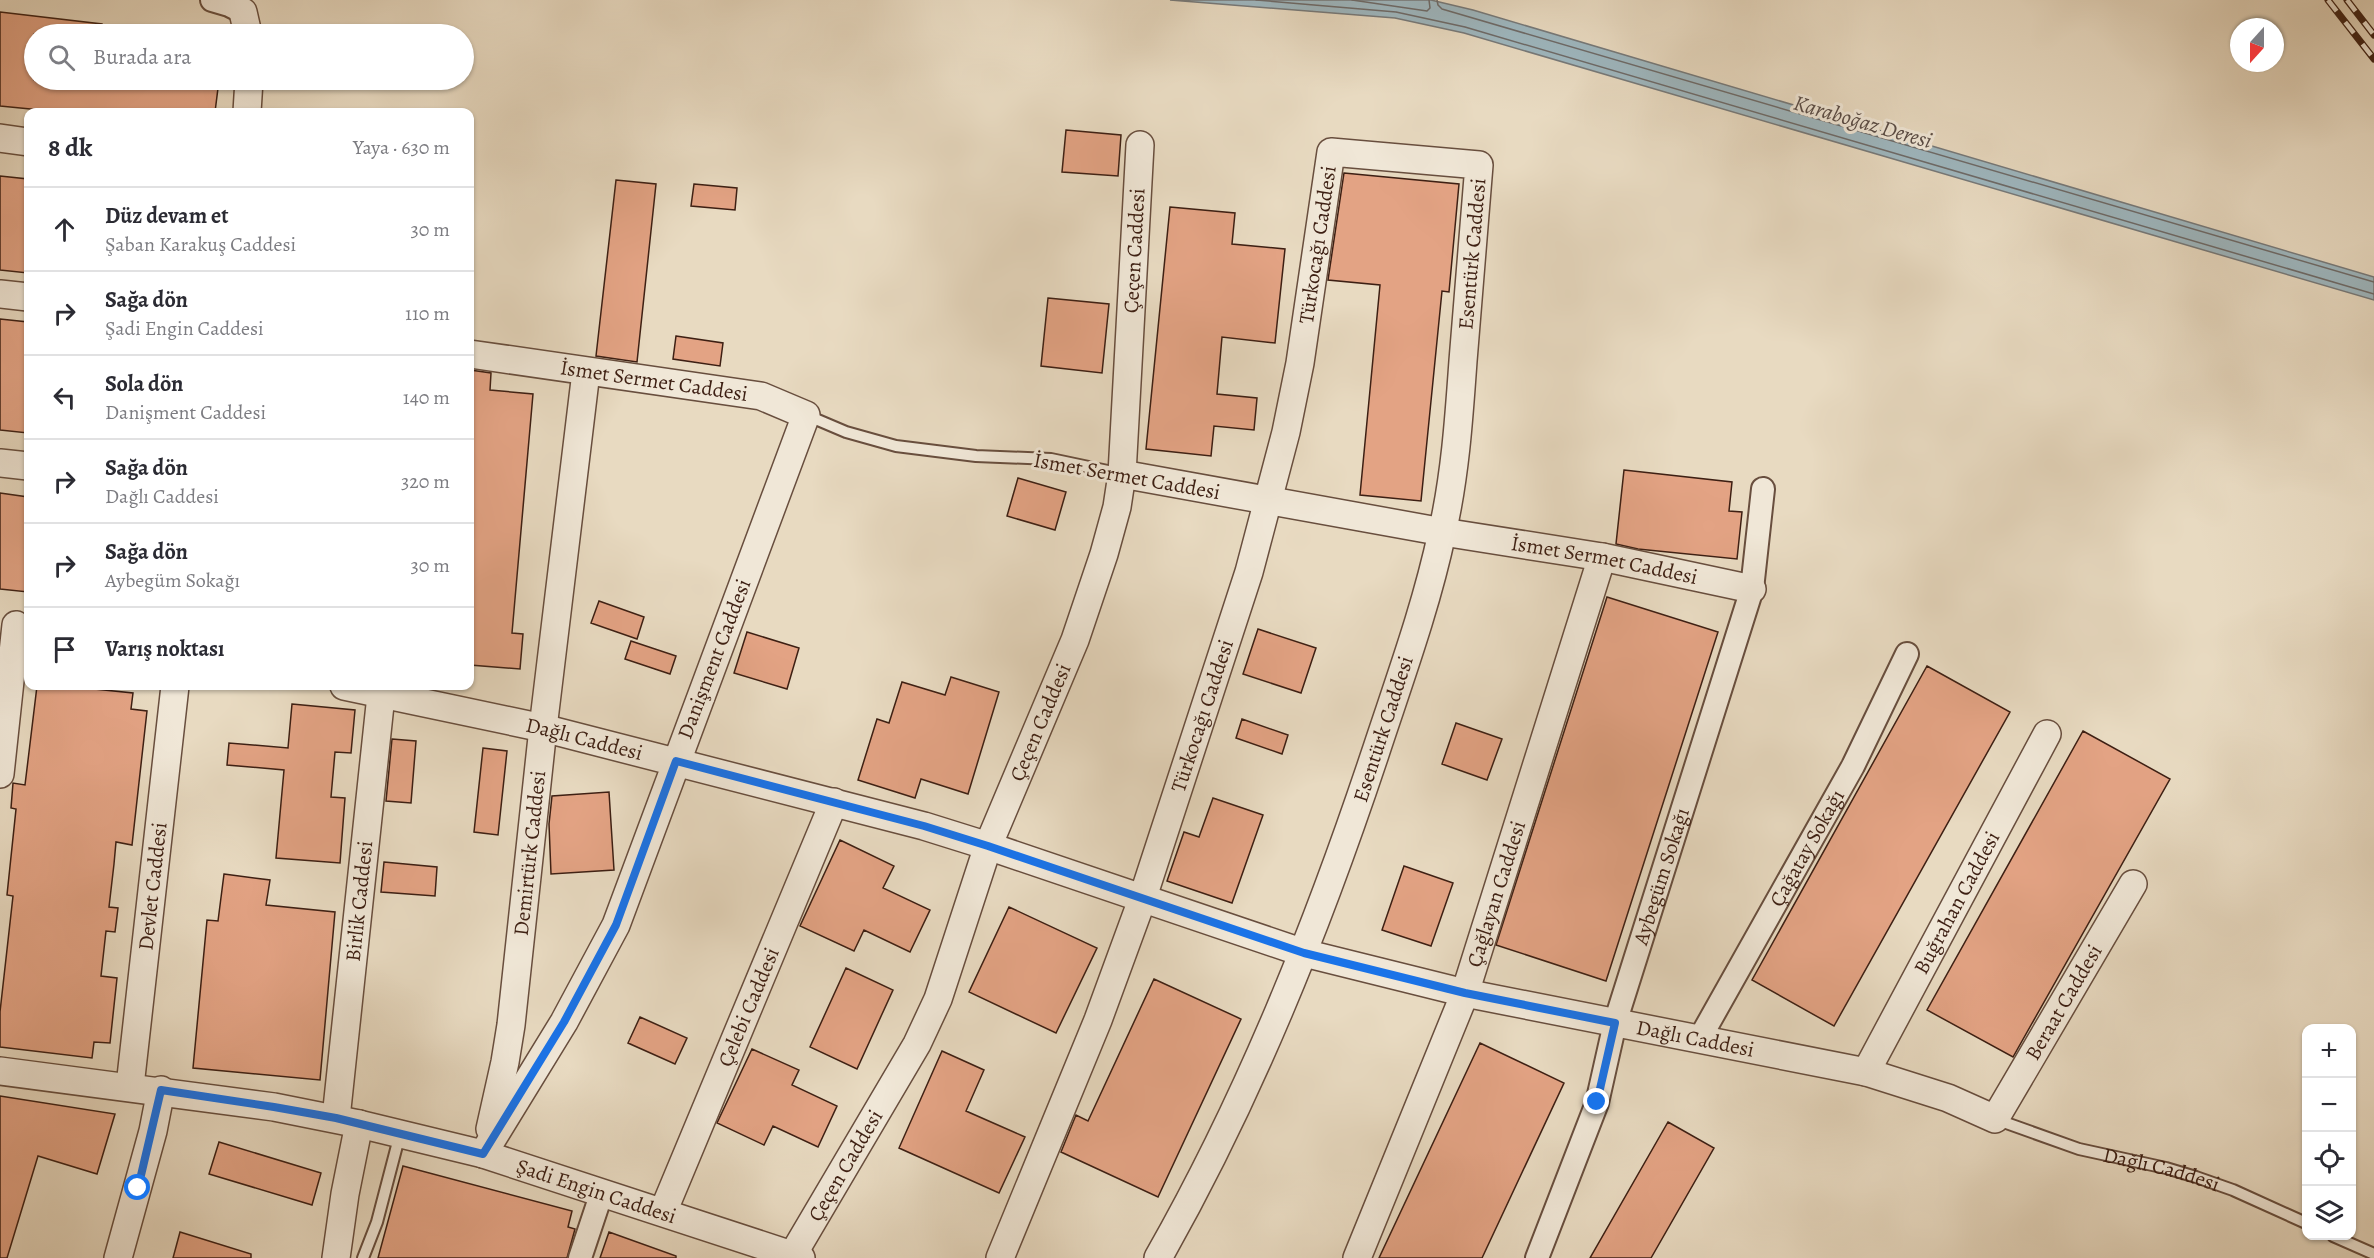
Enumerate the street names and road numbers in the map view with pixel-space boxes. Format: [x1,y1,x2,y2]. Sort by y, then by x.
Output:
street label: Türkocağı Caddesi [1292,164,1343,326]
street label: Esentürk Caddesi [1451,177,1493,331]
street label: Çeçen Caddesi [1117,187,1152,314]
street label: İsmet Sermet Caddesi [558,353,750,408]
street label: İsmet Sermet Caddesi [1032,446,1223,506]
street label: İsmet Sermet Caddesi [1509,529,1700,591]
street label: Danişment Caddesi [671,575,757,743]
street label: Türkocağı Caddesi [1164,636,1240,796]
street label: Esentürk Caddesi [1346,652,1420,806]
street label: Çeçen Caddesi [1003,659,1078,785]
street label: Dağlı Caddesi [523,711,646,767]
street label: Demirtürk Caddesi [507,769,552,937]
street label: Çağatay Sokağı [1763,784,1851,912]
street label: Aybegüm Sokağı [1626,804,1696,949]
street label: Çağlayan Caddesi [1460,817,1532,971]
street label: Devlet Caddesi [131,821,174,952]
street label: Buğrahan Caddesi [1907,826,2006,979]
street label: Birlik Caddesi [339,839,379,963]
street label: Beraat Caddesi [2019,939,2109,1065]
street label: Çelebi Caddesi [711,943,786,1071]
street label: Dağlı Caddesi [1634,1013,1757,1064]
street label: Çeçen Caddesi [801,1104,889,1227]
street label: Dağlı Caddesi [2100,1141,2224,1198]
street label: Şadi Engin Caddesi [513,1152,680,1230]

